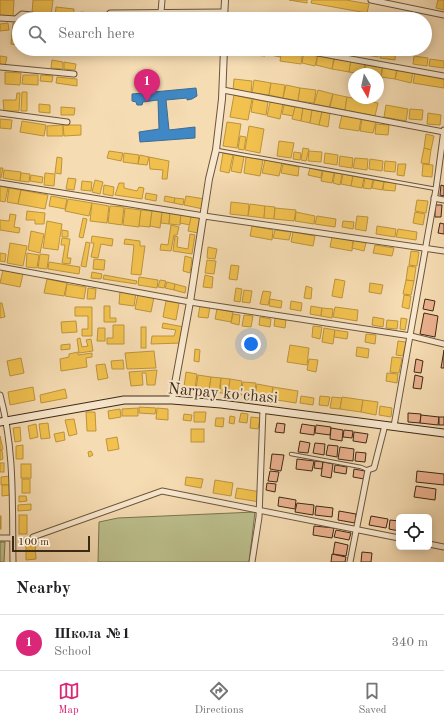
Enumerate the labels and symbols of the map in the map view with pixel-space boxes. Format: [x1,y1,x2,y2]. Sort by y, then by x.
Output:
north arrow [348,68,384,104]
pin: 1 [134,69,160,102]
your location [241,334,261,354]
street label: Narpay ko'chasi [167,381,279,407]
scale bar [12,534,90,553]

